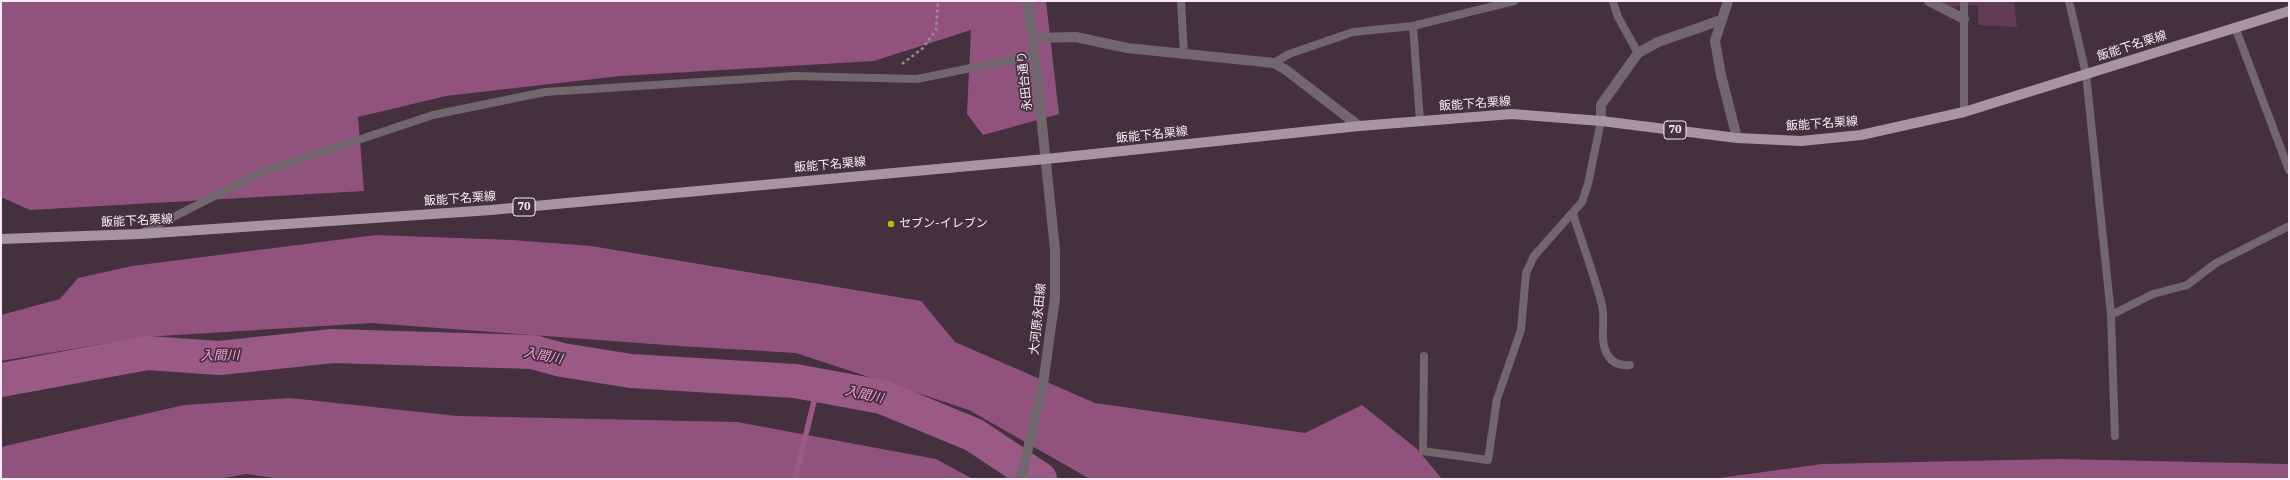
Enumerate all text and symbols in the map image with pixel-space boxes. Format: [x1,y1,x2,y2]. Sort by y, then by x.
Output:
street label: 飯能下名栗線 [2096,28,2168,64]
street label: 永田台通り [1015,50,1035,112]
street label: 飯能下名栗線 [1439,94,1511,114]
street label: 飯能下名栗線 [1786,114,1858,134]
road number: 70 [1664,121,1686,139]
street label: 飯能下名栗線 [1115,124,1189,146]
street label: 飯能下名栗線 [794,155,866,175]
street label: 飯能下名栗線 [424,189,496,209]
road number: 70 [513,198,535,216]
street label: 飯能下名栗線 [101,212,173,230]
place label: セブン-イレブン [899,217,988,231]
marker: セブン-イレブン [886,219,896,229]
street label: 大河原永田線 [1027,282,1049,356]
water label: 入間川 [522,345,564,367]
water label: 入間川 [200,348,240,364]
water label: 入間川 [843,383,885,407]

